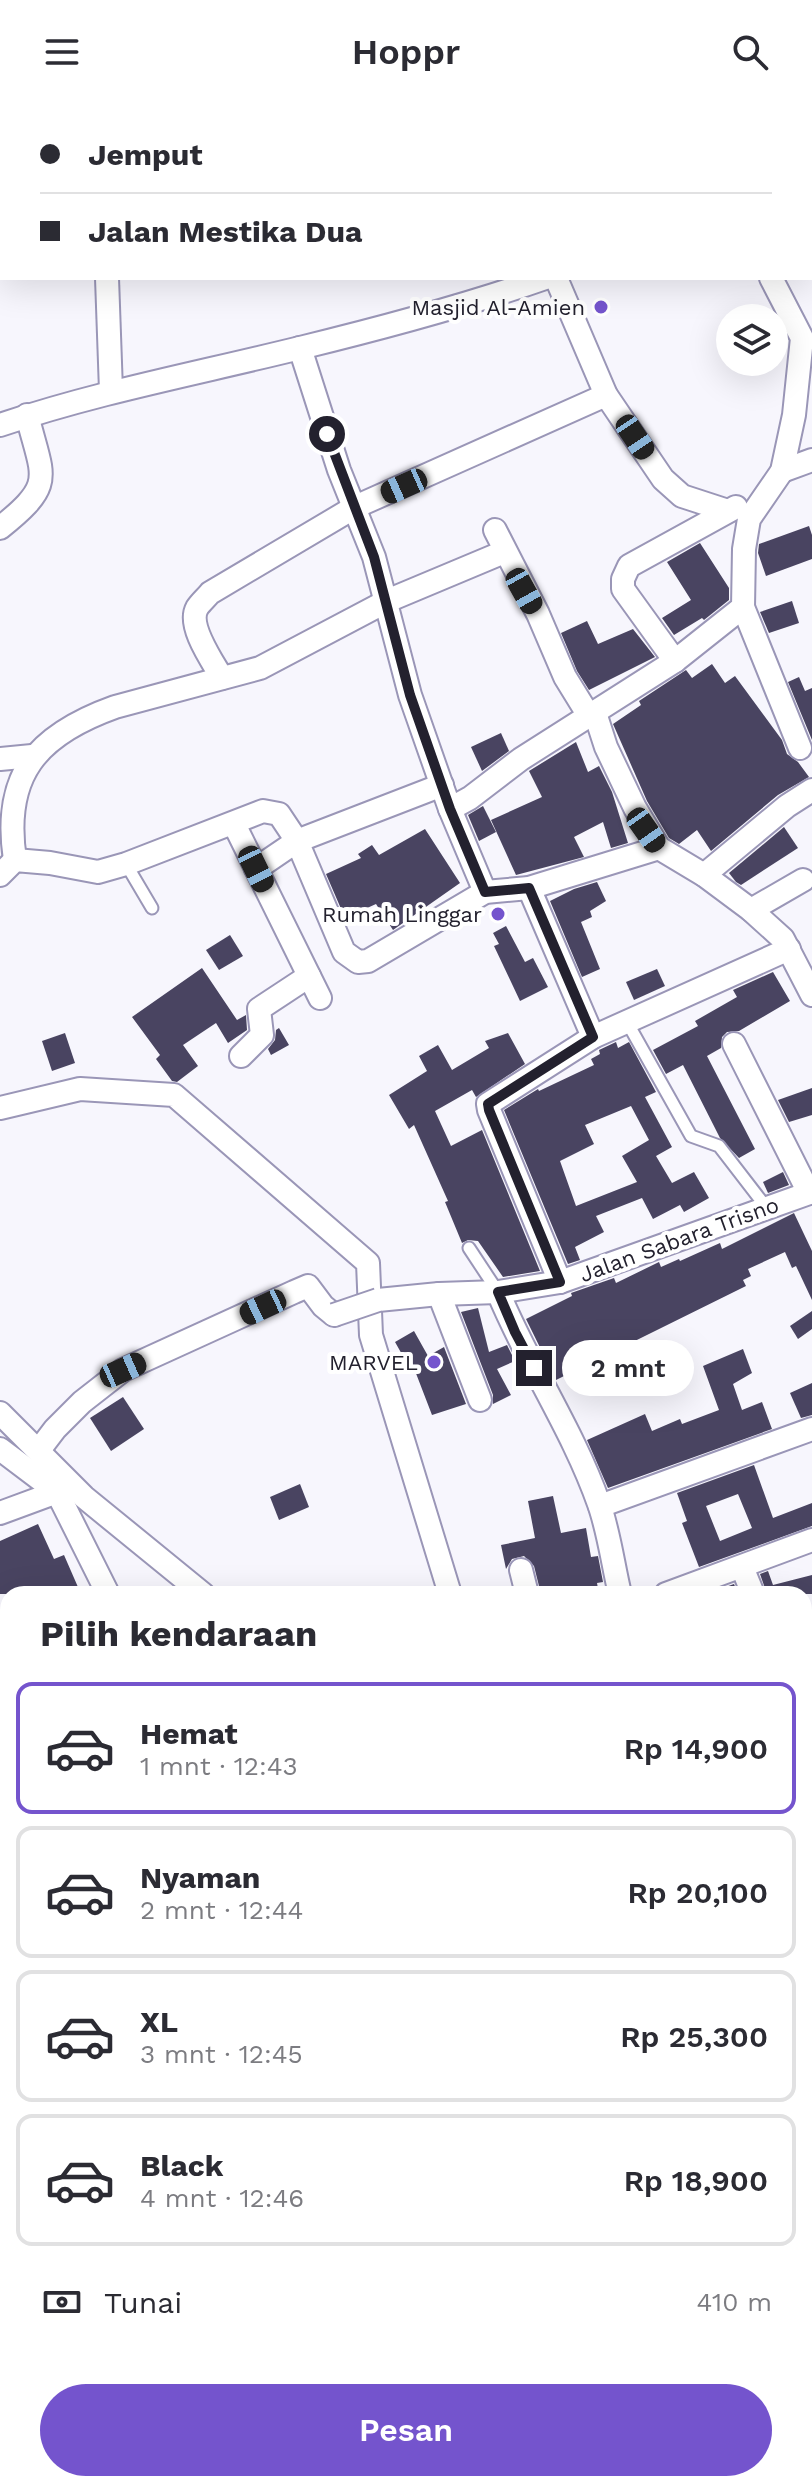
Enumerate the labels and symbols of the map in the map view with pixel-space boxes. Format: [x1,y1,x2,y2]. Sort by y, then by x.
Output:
place label: Masjid Al-Amien [411,295,585,320]
marker: Masjid Al-Amien [592,298,610,316]
car [612,410,658,464]
route start [309,416,345,452]
car [377,465,431,507]
car [502,564,546,618]
car [622,803,670,857]
car [235,842,277,896]
place label: Rumah Linggar [322,902,482,927]
marker: Rumah Linggar [489,905,507,923]
street label: Jalan Sabara Trisno [576,1192,782,1287]
car [236,1286,290,1328]
callout: 2 mnt [562,1340,694,1396]
car [96,1349,150,1391]
place label: MARVEL [329,1350,418,1375]
route end [516,1350,552,1386]
marker: MARVEL [425,1353,443,1371]

